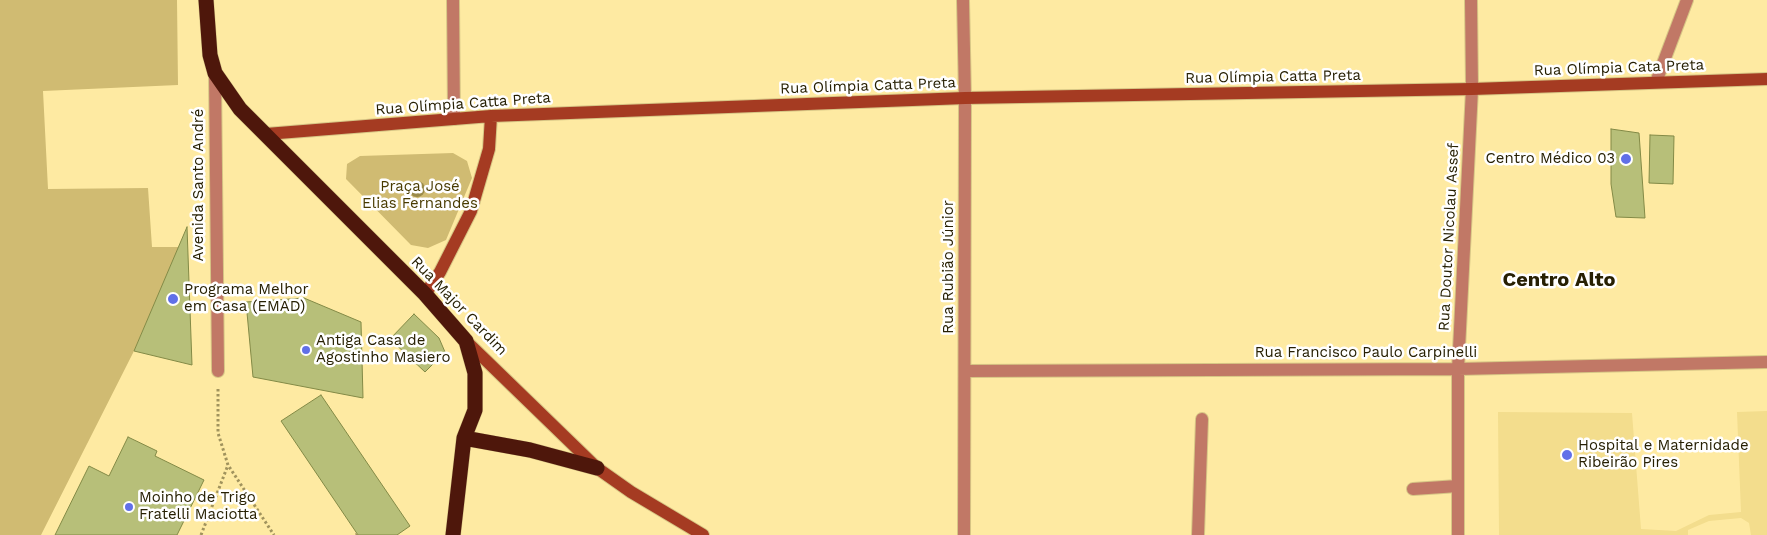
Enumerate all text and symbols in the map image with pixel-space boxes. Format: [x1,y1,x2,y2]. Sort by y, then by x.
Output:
street label: Rua Olímpia Cata Preta [1534,56,1704,80]
street label: Rua Olímpia Catta Preta [1185,66,1361,88]
street label: Rua Olímpia Catta Preta [780,74,956,98]
street label: Rua Olímpia Catta Preta [375,89,551,119]
street label: Avenida Santo André [190,109,208,261]
street label: Rua Doutor Nicolau Assef [1435,143,1463,331]
place label: Centro Médico 03 [1486,150,1615,168]
marker: Centro Médico 03 [1619,152,1633,166]
park label: Praça José Elias Fernandes [362,178,478,213]
street label: Rua Rubião Júnior [940,200,958,334]
street label: Rua Major Cardim [407,253,511,359]
district label: Centro Alto [1503,268,1615,292]
place label: Programa Melhor em Casa (EMAD) [184,281,309,316]
marker: Programa Melhor em Casa (EMAD) [166,292,180,306]
place label: Antiga Casa de Agostinho Masiero [316,332,450,367]
marker: Antiga Casa de Agostinho Masiero [300,344,312,356]
street label: Rua Francisco Paulo Carpinelli [1255,344,1477,362]
place label: Hospital e Maternidade Ribeirão Pires [1578,437,1749,472]
marker: Hospital e Maternidade Ribeirão Pires [1560,448,1574,462]
place label: Moinho de Trigo Fratelli Maciotta [139,489,257,524]
marker: Moinho de Trigo Fratelli Maciotta [123,501,135,513]

